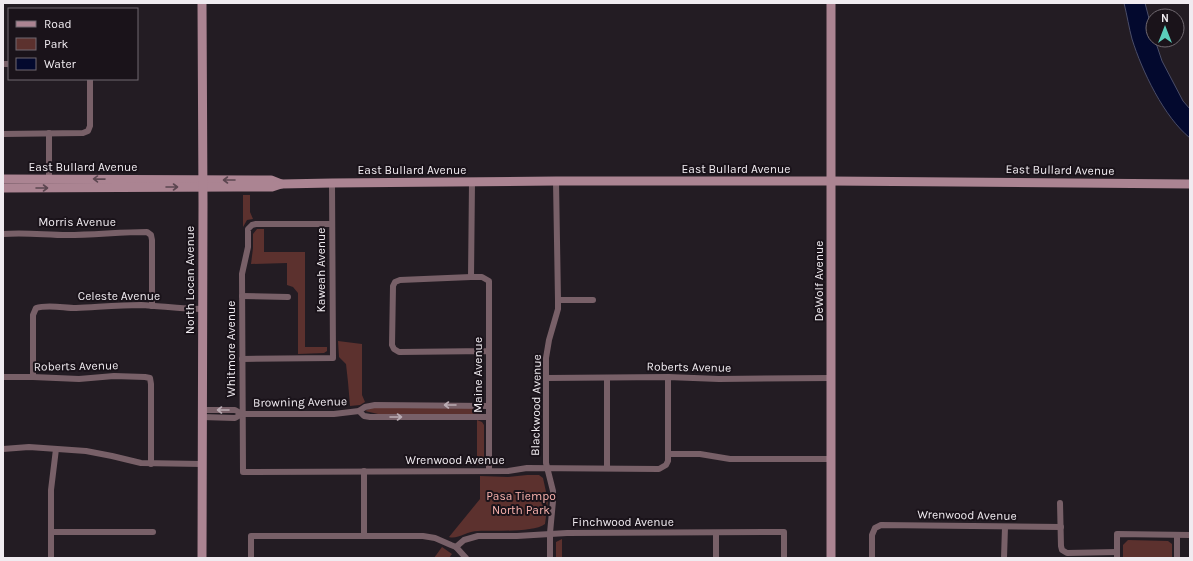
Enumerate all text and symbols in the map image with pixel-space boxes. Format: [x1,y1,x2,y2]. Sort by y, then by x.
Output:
legend [8,8,138,80]
north arrow [1145,8,1185,48]
text: N [1161,12,1169,25]
text: Road [44,17,72,31]
text: Park [44,37,69,51]
text: Water [44,57,77,71]
street label: East Bullard Avenue [29,160,137,174]
street label: East Bullard Avenue [682,162,790,176]
street label: East Bullard Avenue [1005,162,1115,178]
street label: East Bullard Avenue [358,163,466,177]
one-way arrow [93,175,106,183]
one-way arrow [223,176,236,184]
one-way arrow [165,183,178,191]
one-way arrow [35,184,48,192]
street label: Morris Avenue [38,215,116,229]
street label: North Locan Avenue [183,226,197,334]
street label: Kaweah Avenue [314,228,328,312]
street label: DeWolf Avenue [812,241,826,321]
street label: Celeste Avenue [78,289,160,303]
street label: Whitmore Avenue [224,301,238,397]
street label: Maine Avenue [471,337,485,413]
street label: Blackwood Avenue [528,354,544,456]
street label: Roberts Avenue [34,358,118,374]
street label: Roberts Avenue [647,359,731,375]
street label: Browning Avenue [253,394,347,410]
one-way arrow [444,401,457,409]
one-way arrow [217,406,230,414]
one-way arrow [389,413,402,421]
street label: Wrenwood Avenue [405,453,505,467]
park label: Pasa Tiempo North Park [486,489,556,517]
street label: Wrenwood Avenue [917,507,1017,523]
street label: Finchwood Avenue [572,515,674,529]

